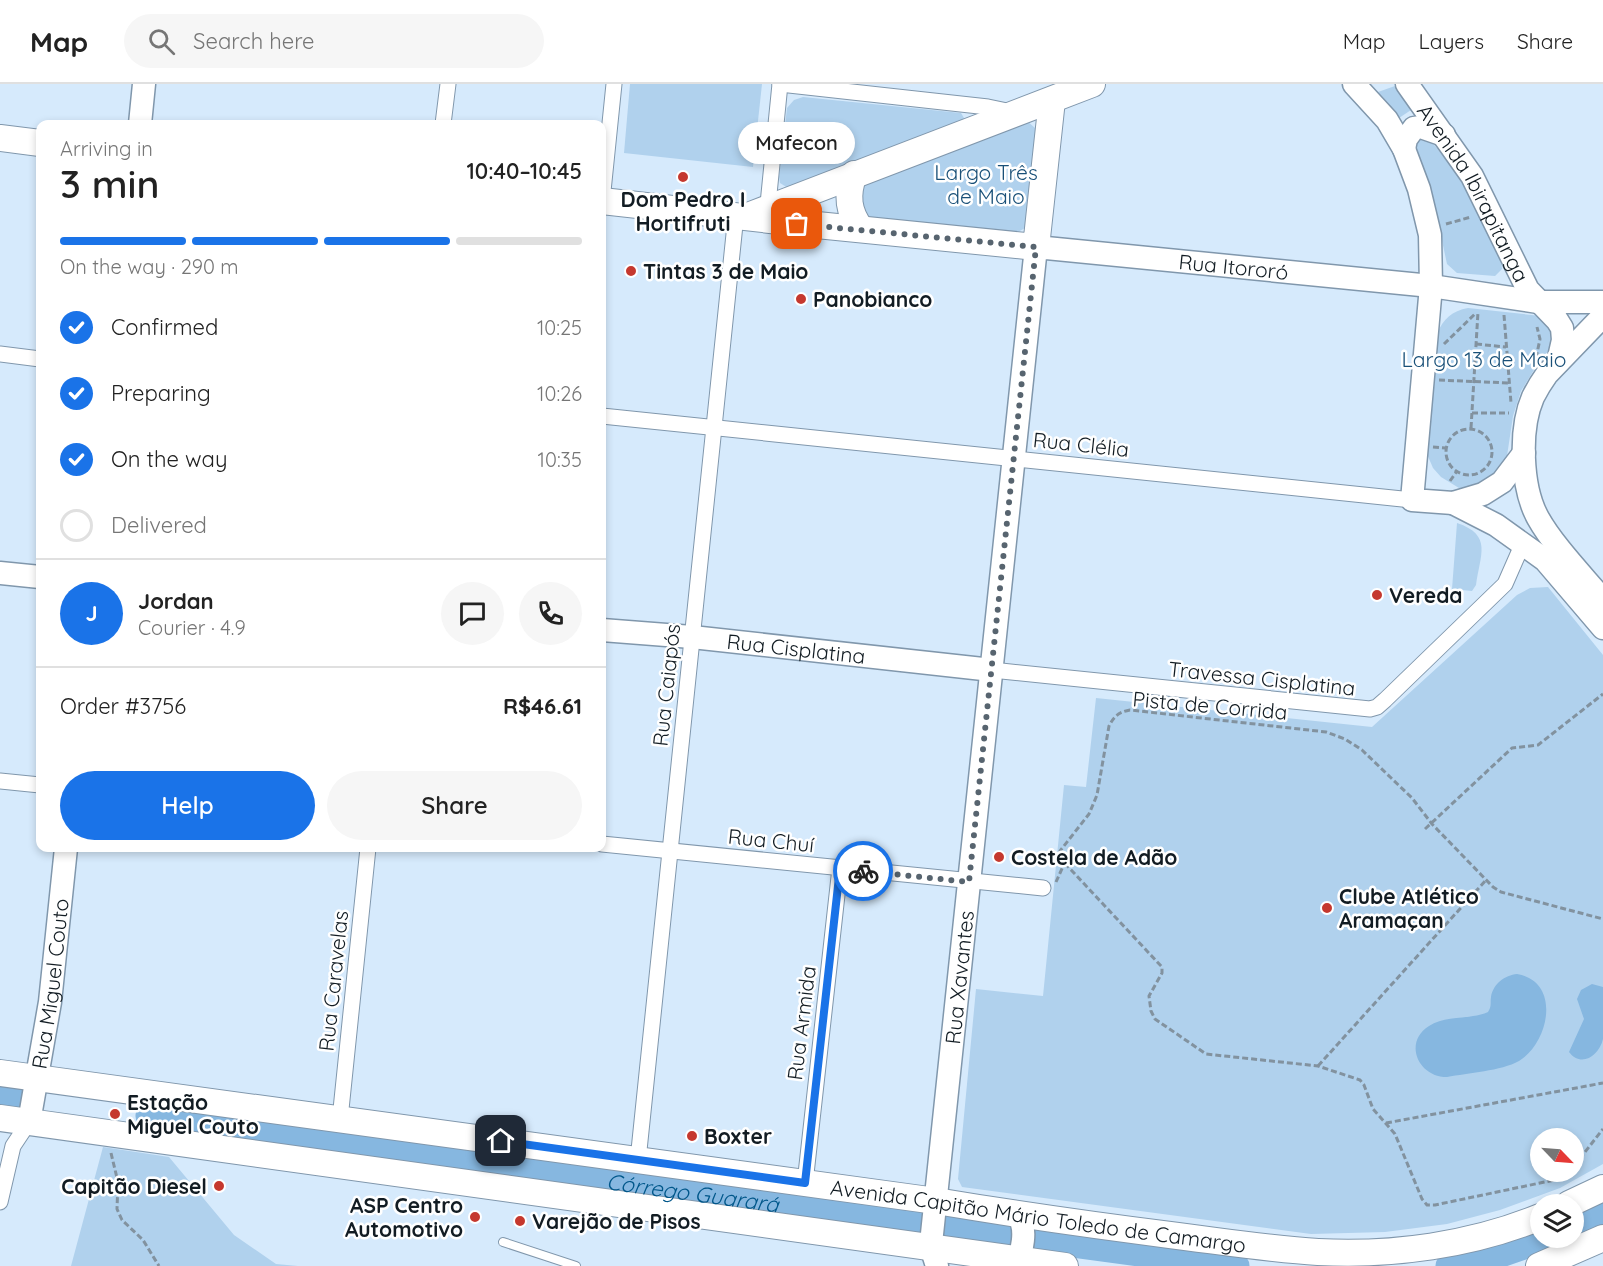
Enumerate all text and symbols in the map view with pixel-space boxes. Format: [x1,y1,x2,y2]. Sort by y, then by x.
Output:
search box [124,14,544,68]
text: Map [30,24,88,59]
icon: search [145,25,178,58]
text: Search here [193,27,315,55]
text: Map [1343,28,1386,54]
text: Layers [1419,28,1484,54]
text: Share [1517,28,1573,54]
street label: Avenida Ibirapitanga [1412,99,1535,286]
callout: Mafecon [738,122,856,164]
text: Mafecon [755,130,838,155]
text: Arriving in [60,136,153,161]
text: 10:40–10:45 [466,157,582,185]
text: 3 min [60,159,159,208]
park label: Largo Três de Maio [934,159,1038,209]
marker: Dom Pedro I Hortifruti [676,170,690,184]
place label: Dom Pedro I Hortifruti [621,186,745,236]
pin [771,198,822,249]
icon: bag [780,207,813,240]
street label: Rua Itororó [1177,248,1290,285]
text: On the way · 290 m [60,254,239,279]
place label: Tintas 3 de Maio [643,258,808,284]
marker: Tintas 3 de Maio [624,264,638,278]
place label: Panobianco [813,286,932,312]
marker: Panobianco [794,292,808,306]
icon: check [60,311,93,344]
text: Confirmed [111,313,218,341]
text: 10:25 [537,315,582,340]
park label: Largo 13 de Maio [1402,346,1566,372]
icon: check [60,377,93,410]
text: Preparing [111,379,211,407]
text: 10:26 [537,381,582,406]
street label: Rua Clélia [1032,426,1130,462]
icon: check [60,443,93,476]
text: On the way [111,445,227,473]
text: 10:35 [538,447,582,472]
text: Delivered [111,511,207,539]
button: chat [441,582,504,645]
button: phone [519,582,582,645]
place label: Vereda [1389,582,1463,608]
text: Jordan [138,587,214,615]
marker: Vereda [1370,588,1384,602]
text: J [85,599,98,627]
text: Courier · 4.9 [138,615,246,640]
street label: Rua Caiapós [647,622,685,748]
street label: Rua Cisplatina [726,628,867,669]
street label: Travessa Cisplatina [1167,655,1357,701]
street label: Pista de Corrida [1132,685,1288,725]
text: Order #3756 [60,692,186,720]
text: R$46.61 [503,692,582,720]
button: Help [60,771,315,840]
button: Share [327,771,582,840]
street label: Rua Chuí [727,823,816,857]
courier [833,841,893,901]
place label: Costela de Adão [1011,844,1177,870]
marker: Costela de Adão [992,850,1006,864]
icon: bike [847,855,880,888]
place label: Clube Atlético Aramaçan [1339,883,1479,933]
street label: Rua Miguel Couto [26,897,74,1071]
marker: Clube Atlético Aramaçan [1320,901,1334,915]
street label: Rua Caravelas [313,909,353,1053]
street label: Rua Xavantes [939,909,979,1045]
street label: Rua Armida [781,964,821,1082]
place label: Estação Miguel Couto [127,1089,259,1139]
marker: Estação Miguel Couto [108,1107,122,1121]
pin [475,1115,526,1166]
place label: Boxter [704,1123,772,1149]
icon: home [484,1124,517,1157]
north arrow [1530,1128,1584,1182]
map controls [1530,1128,1584,1248]
marker: Boxter [685,1129,699,1143]
water label: Córrego Guarará [605,1167,782,1219]
place label: Capitão Diesel [61,1173,207,1199]
street label: Avenida Capitão Mário Toledo de Camargo [829,1174,1247,1258]
marker: Capitão Diesel [212,1179,226,1193]
place label: ASP Centro Automotivo [345,1192,463,1242]
button: layers [1530,1194,1584,1248]
place label: Varejão de Pisos [532,1208,701,1234]
marker: ASP Centro Automotivo [468,1210,482,1224]
marker: Varejão de Pisos [513,1214,527,1228]

